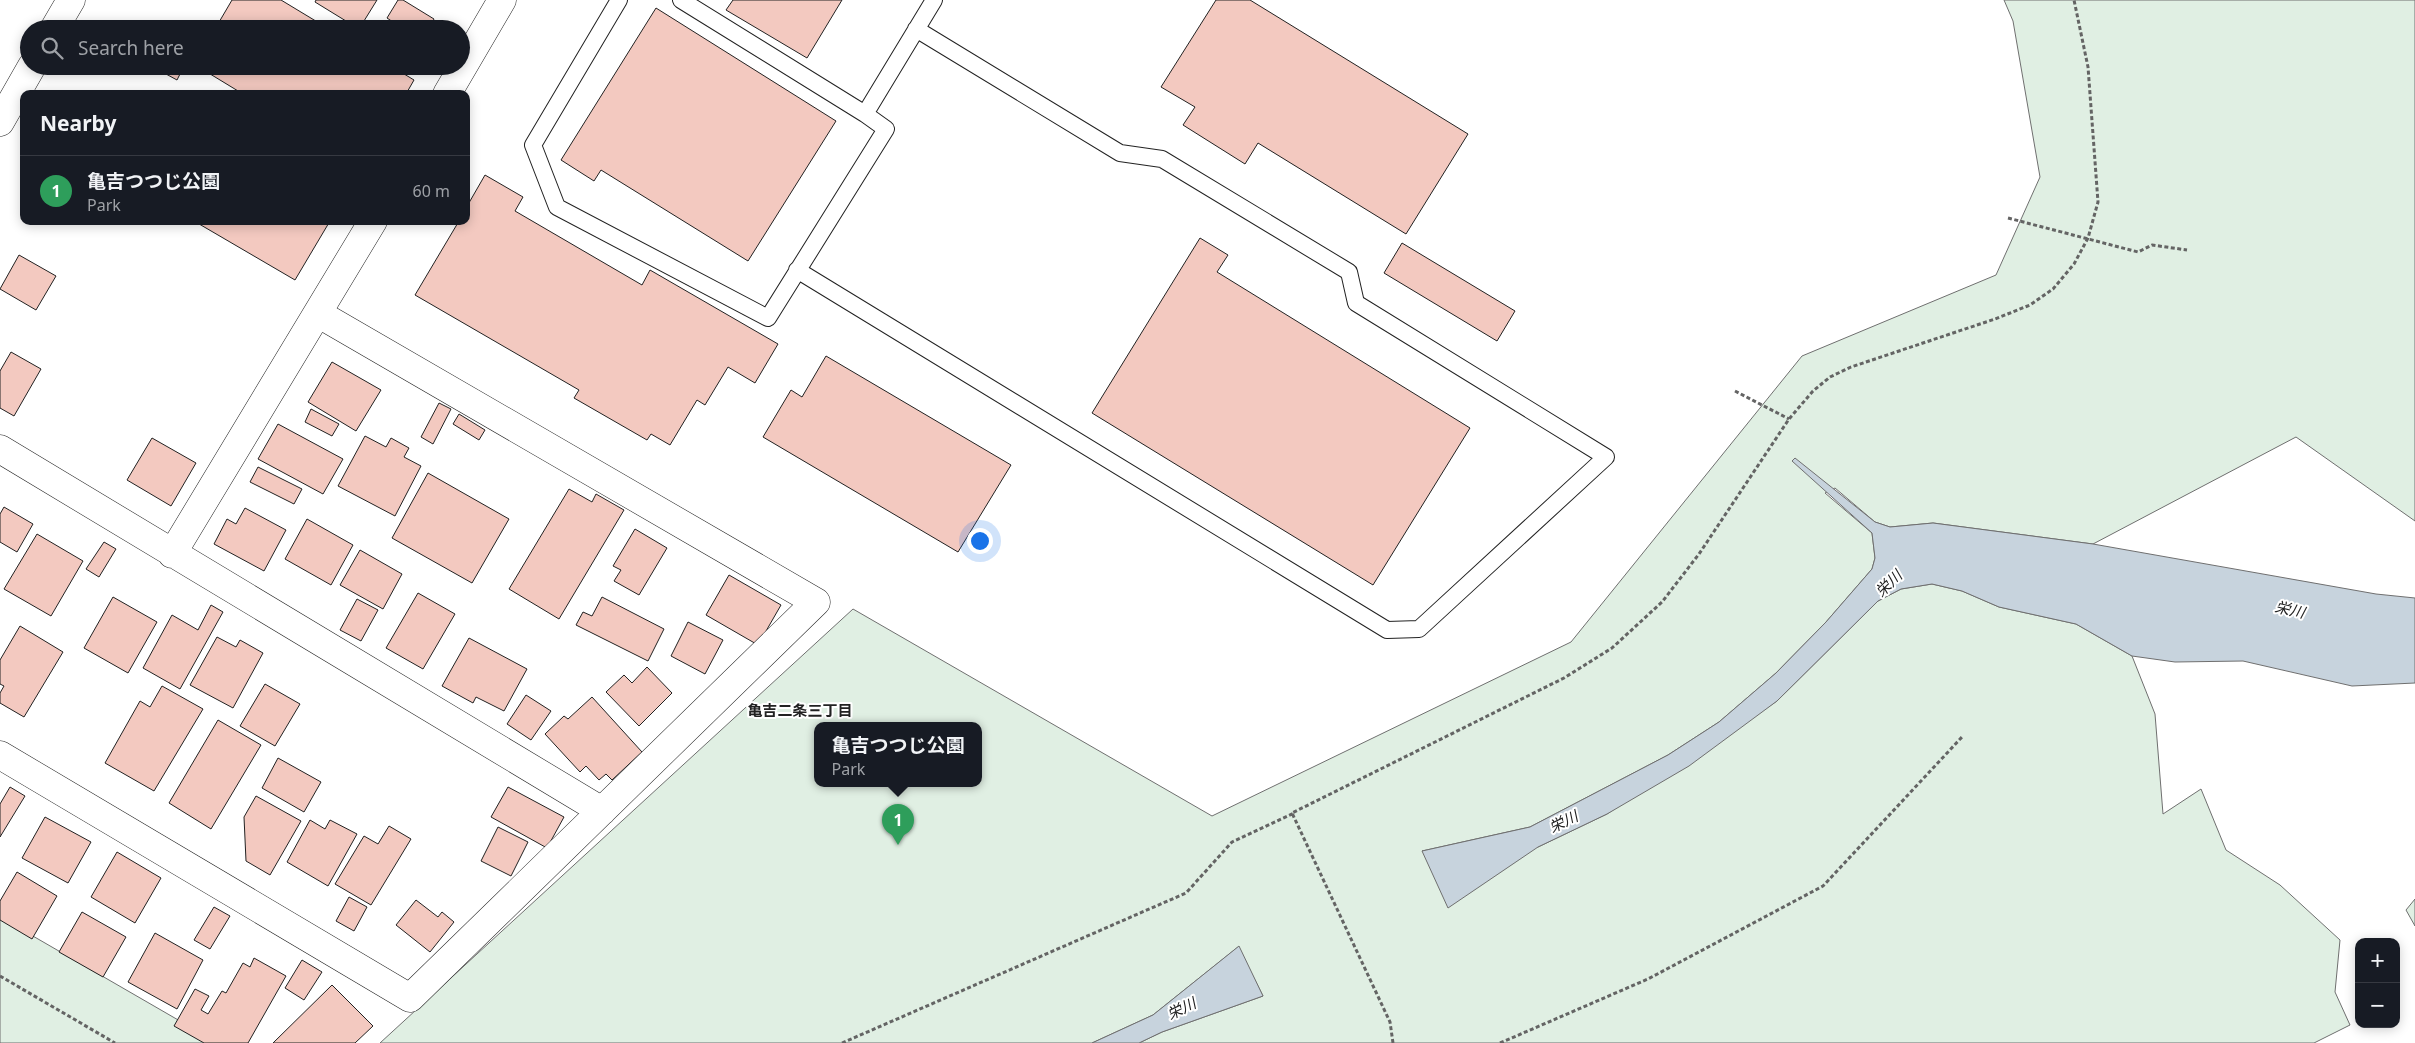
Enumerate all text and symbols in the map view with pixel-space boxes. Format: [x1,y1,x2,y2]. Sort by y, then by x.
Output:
search box [20,20,470,75]
icon: search [38,34,66,62]
text: Search here [78,35,184,61]
text: Nearby [40,109,116,137]
text: 亀吉つつじ公園 [87,168,220,194]
text: 1 [51,180,61,202]
text: 60 m [413,180,450,202]
text: Park [87,194,121,216]
your location [967,528,993,554]
water label: 栄川 [1870,564,1907,601]
water label: 栄川 [2273,596,2309,623]
district label: 亀吉二条三丁目 [747,700,853,720]
popup [814,722,982,787]
text: 亀吉つつじ公園 [831,732,965,758]
text: Park [831,758,865,780]
pin: 1 [882,804,914,845]
water label: 栄川 [1545,805,1583,837]
map controls [2355,938,2400,1028]
button: + [2355,938,2400,983]
button: − [2355,983,2400,1028]
water label: 栄川 [1163,992,1201,1024]

